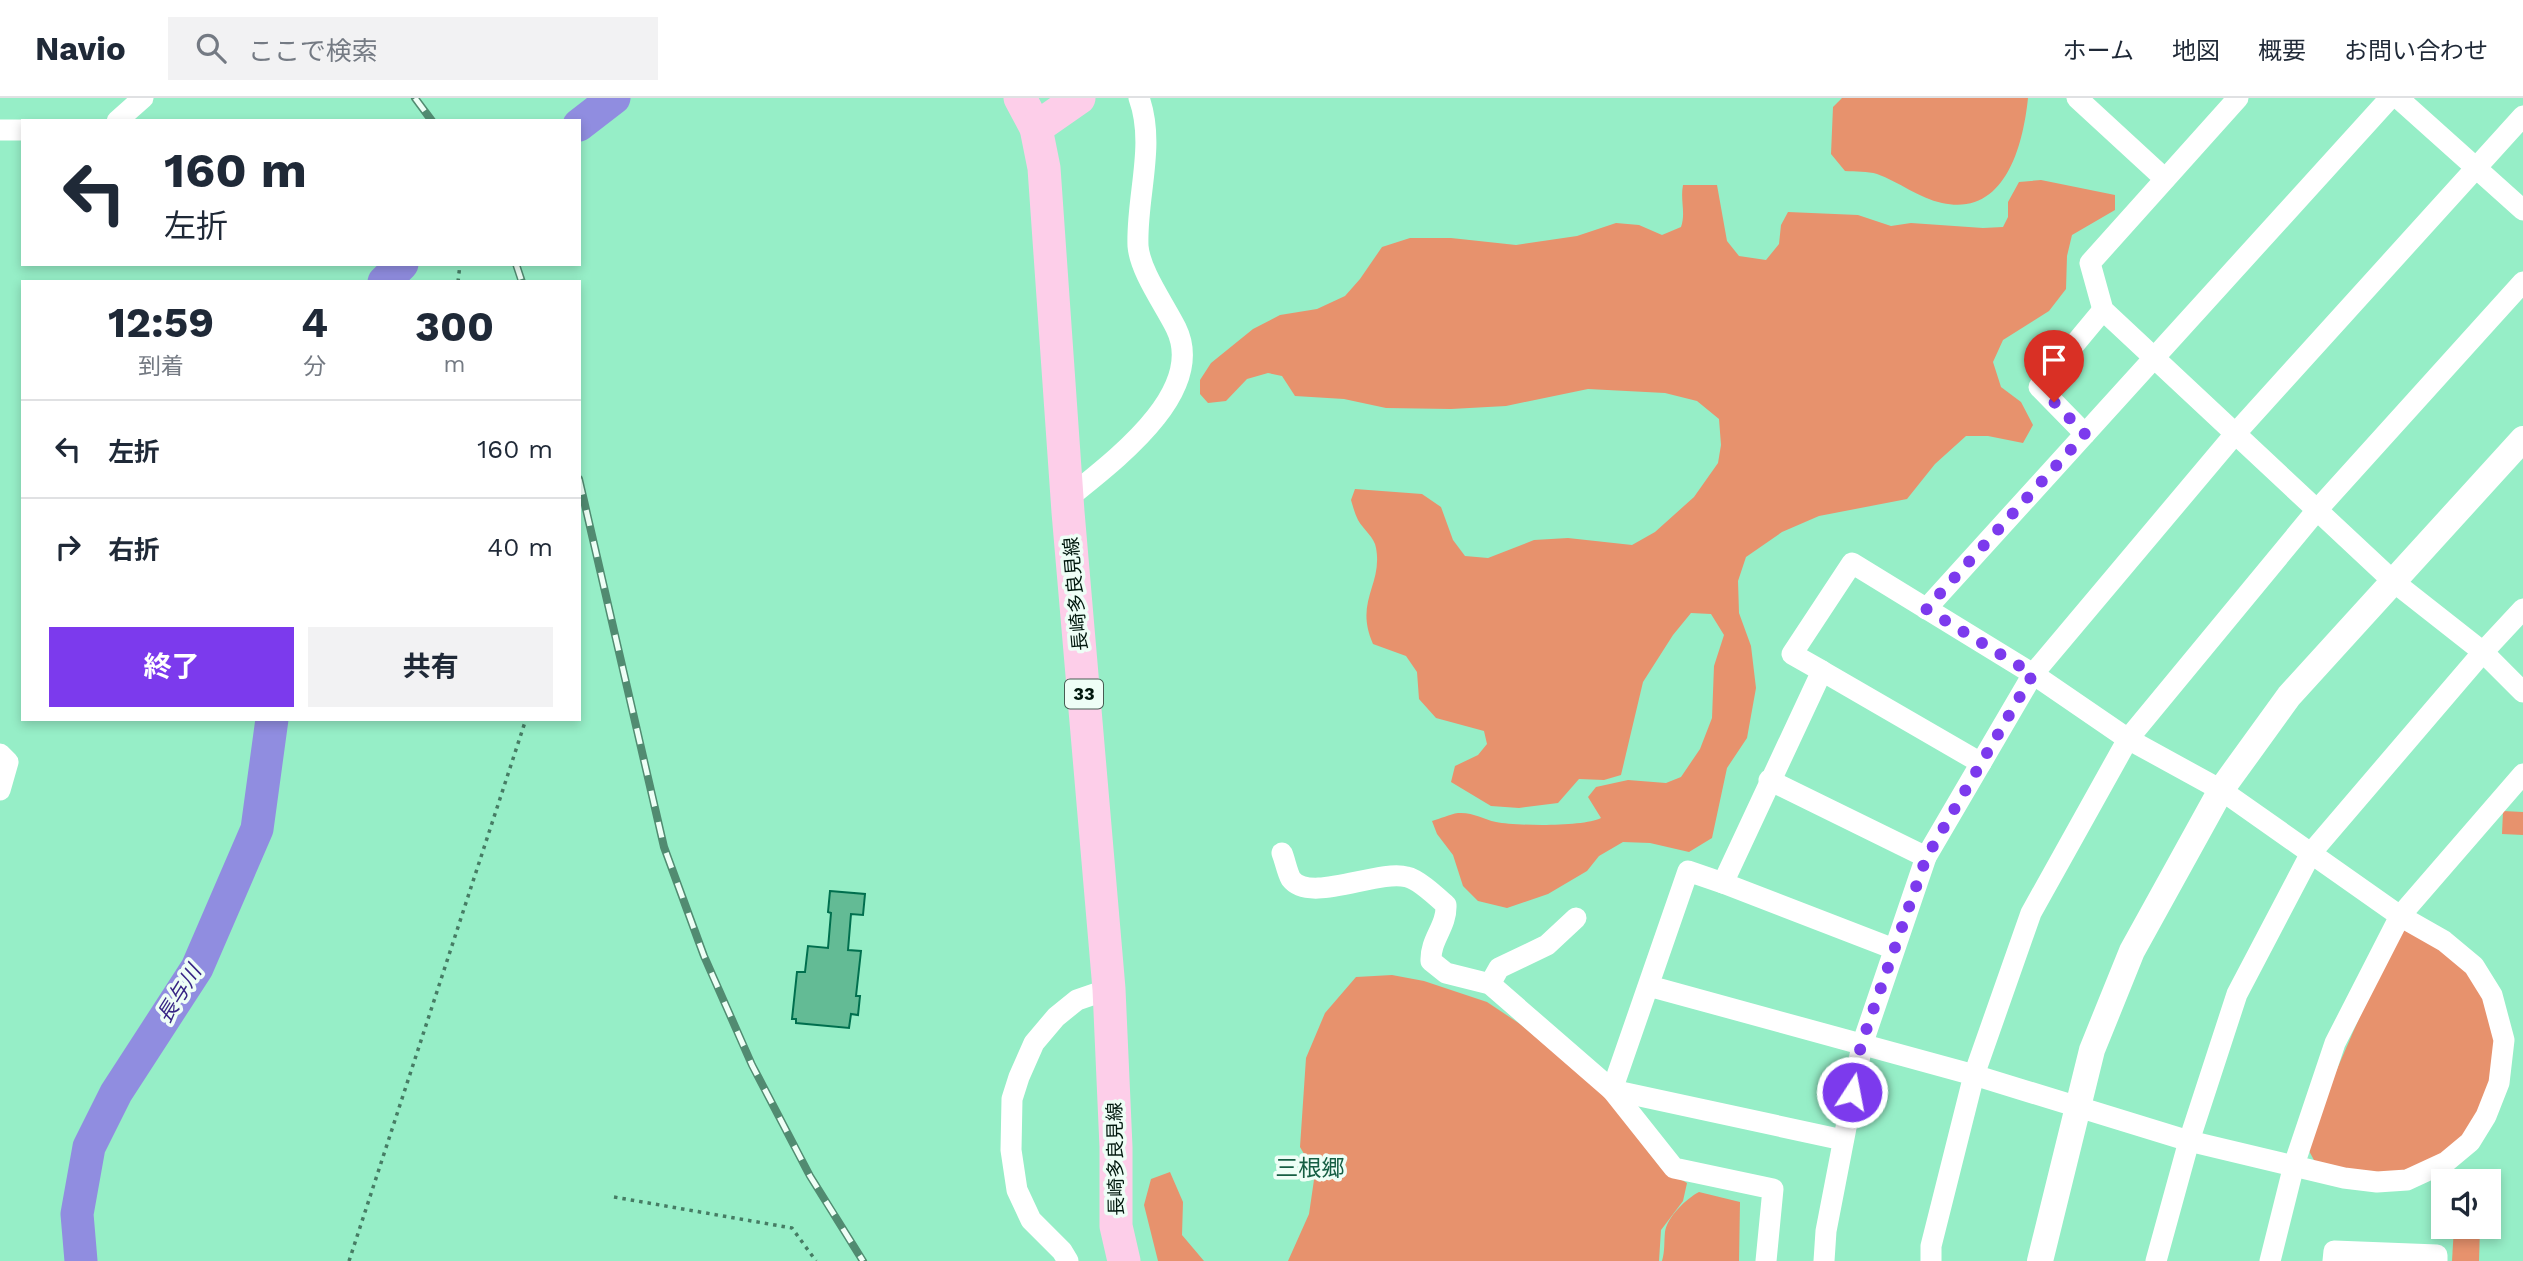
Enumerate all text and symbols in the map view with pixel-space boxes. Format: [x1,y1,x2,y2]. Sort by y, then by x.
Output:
search box [168,17,658,80]
text: Navio [35,29,126,68]
icon: search [192,29,230,67]
text: ここで検索 [248,36,378,66]
text: ホーム [2063,37,2134,65]
text: 地図 [2172,37,2220,65]
text: 概要 [2258,37,2306,65]
text: お問い合わせ [2344,37,2488,65]
text: 160 m [164,141,307,199]
icon: left [49,147,140,238]
text: 左折 [164,207,228,245]
text: 12:59 [108,298,214,347]
text: 4 [301,298,328,347]
text: 300 [415,302,494,351]
pin [2024,330,2084,402]
icon: arrive [2035,341,2073,379]
text: m [444,351,466,378]
text: 到着 [138,353,184,380]
text: 分 [303,353,326,380]
icon: left [49,430,87,468]
text: 160 m [477,434,553,464]
text: 左折 [108,437,160,467]
icon: right [49,528,87,566]
text: 40 m [487,532,553,562]
text: 右折 [108,535,160,565]
street label: 長崎多良見線 [1059,536,1092,652]
button: 終了 [49,627,294,707]
button: 共有 [308,627,553,707]
road number: 33 [1065,680,1103,708]
water label: 長与川 [151,959,207,1027]
position arrow [1815,1055,1889,1129]
street label: 長崎多良見線 [1103,1102,1128,1216]
district label: 三根郷 [1276,1155,1345,1182]
map controls [2431,1169,2501,1239]
button: sound [2431,1169,2501,1239]

